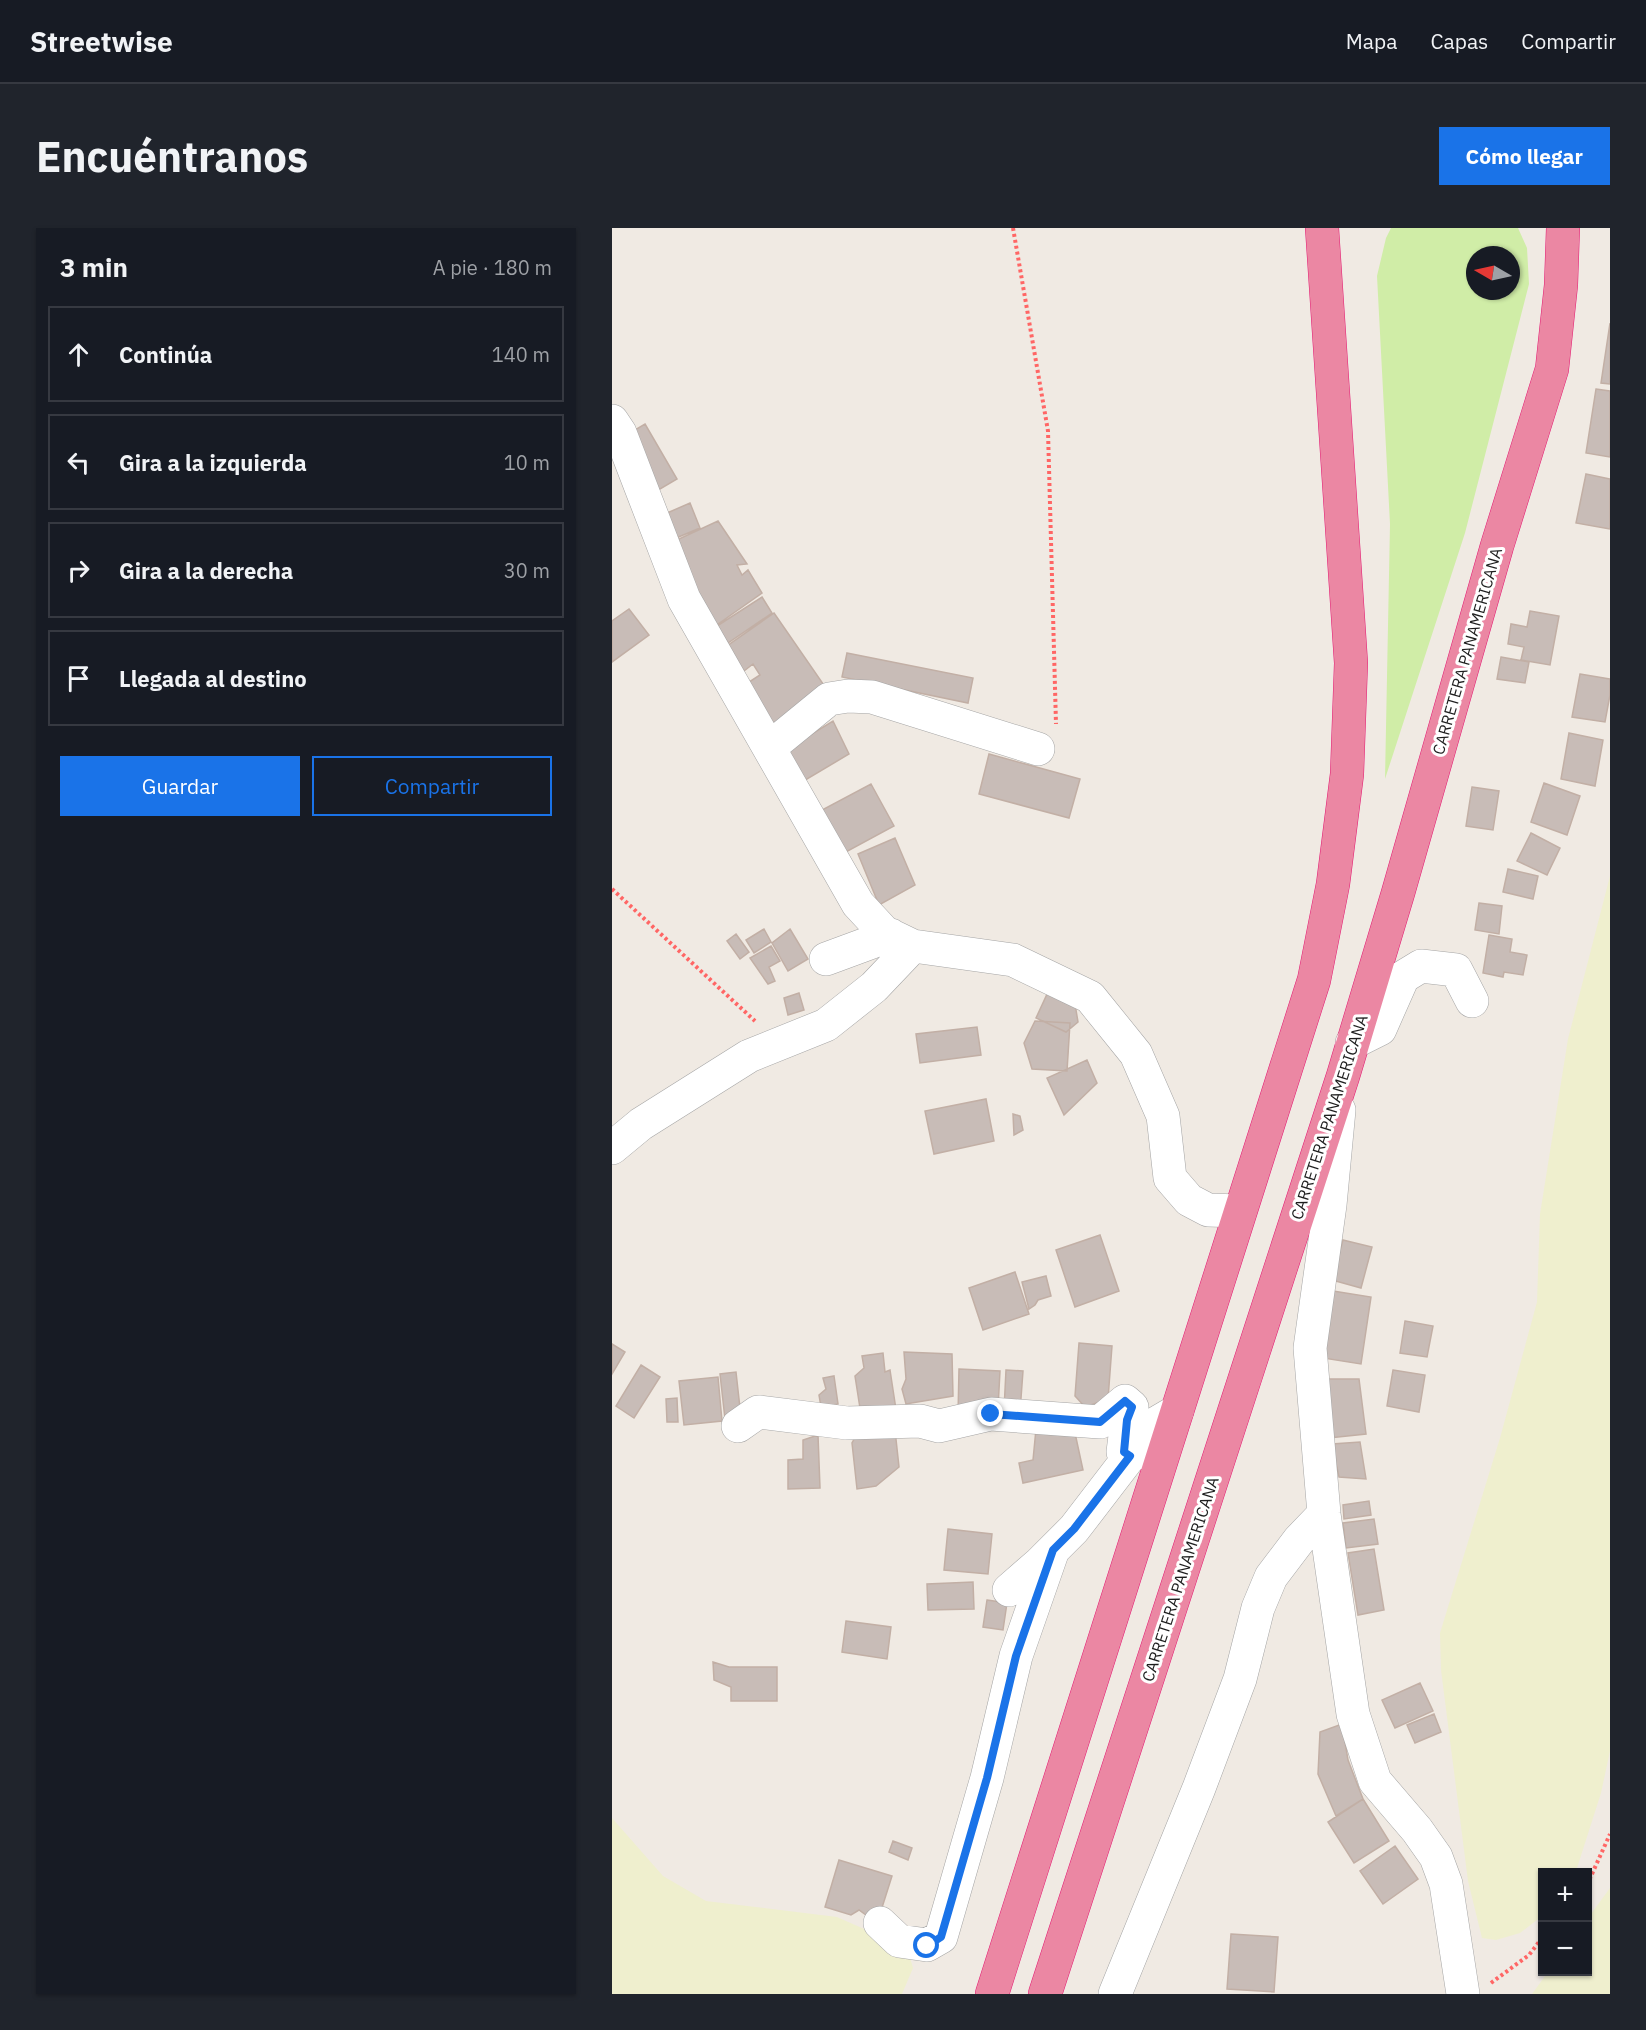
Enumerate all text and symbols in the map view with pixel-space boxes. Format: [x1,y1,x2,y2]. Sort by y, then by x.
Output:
text: Streetwise [30,23,173,60]
text: Mapa [1346,27,1397,55]
text: Capas [1430,27,1488,55]
text: Compartir [1521,27,1616,55]
button: Cómo llegar [1439,127,1610,185]
text: Encuéntranos [36,129,308,184]
north arrow [1466,246,1520,300]
text: 3 min [60,250,128,284]
text: A pie · 180 m [433,254,552,281]
icon: ahead [62,338,95,371]
text: Continúa [119,340,212,369]
text: 140 m [492,341,550,368]
icon: left [62,446,95,479]
text: Gira a la izquierda [119,448,307,477]
text: 10 m [504,449,550,476]
street label: CARRETERA PANAMERICANA [1428,545,1506,757]
icon: right [62,554,95,587]
text: Gira a la derecha [119,556,293,585]
text: 30 m [504,557,550,584]
icon: arrive [62,662,95,695]
text: Llegada al destino [119,664,307,693]
button: Guardar [60,756,300,816]
button: Compartir [312,756,552,816]
street label: CARRETERA PANAMERICANA [1286,1012,1372,1222]
route end [977,1400,1003,1426]
street label: CARRETERA PANAMERICANA [1137,1474,1223,1684]
map controls [1538,1868,1592,1976]
button: + [1538,1868,1592,1922]
button: − [1538,1922,1592,1976]
route start [913,1932,939,1958]

